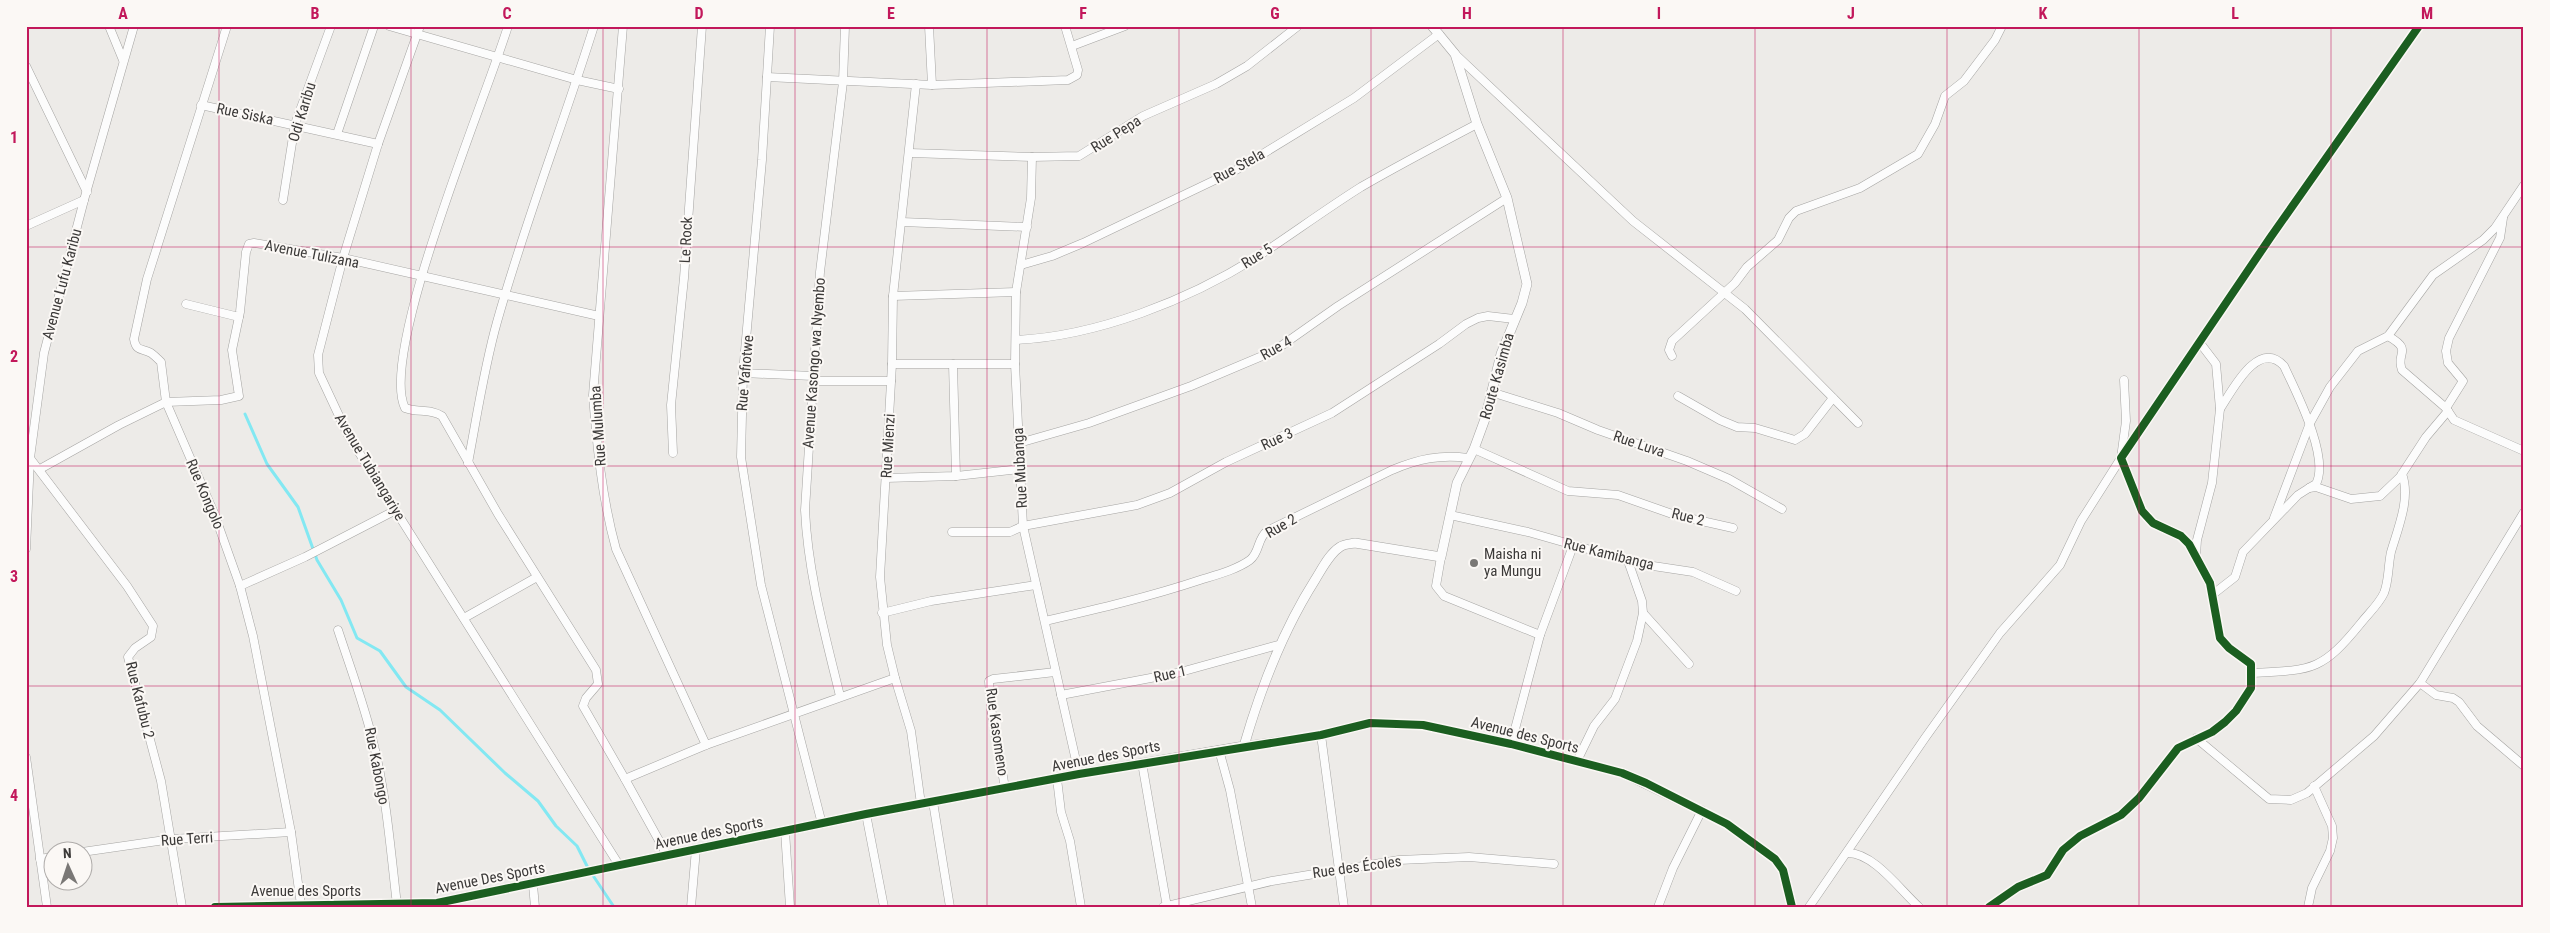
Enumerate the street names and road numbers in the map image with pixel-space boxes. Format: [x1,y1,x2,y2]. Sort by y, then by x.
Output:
street label: Odi Karibu [284,80,320,144]
street label: Rue Siska [215,99,275,129]
street label: Rue Pepa [1088,112,1144,156]
street label: Rue Stela [1210,145,1268,187]
street label: Le Rock [676,216,696,264]
street label: Avenue Lufu Karibu [39,227,85,341]
street label: Avenue Tulizana [263,236,361,272]
street label: Rue 5 [1238,240,1276,272]
street label: Avenue Kasongo wa Nyembo [799,277,829,449]
street label: Route Kasimba [1476,331,1518,421]
street label: Rue 4 [1257,332,1295,364]
street label: Rue Yafiotwe [733,334,757,412]
street label: Rue Mulumba [586,385,610,467]
street label: Avenue Tubiangariye [331,410,409,524]
street label: Rue Mienzi [877,413,899,479]
street label: Rue 3 [1258,424,1296,454]
street label: Rue Mubanga [1009,427,1031,509]
street label: Rue Luva [1611,427,1667,461]
street label: Rue Kongolo [182,456,228,532]
street label: Rue 2 [1670,504,1706,530]
street label: Rue 2 [1262,510,1300,542]
street label: Rue Kamibanga [1562,534,1656,574]
street label: Rue Kafubu 2 [122,660,158,740]
street label: Rue 1 [1152,662,1188,686]
street label: Rue Kasomeno [982,687,1012,777]
street label: Avenue des Sports [1469,713,1581,757]
street label: Rue Kabongo [361,726,393,806]
street label: Avenue des Sports [1050,737,1162,775]
street label: Avenue des Sports [653,813,765,853]
street label: Rue Terri [160,828,214,850]
street label: Rue des Écoles [1311,852,1403,882]
street label: Avenue Des Sports [434,859,547,897]
street label: Avenue des Sports [251,882,361,900]

